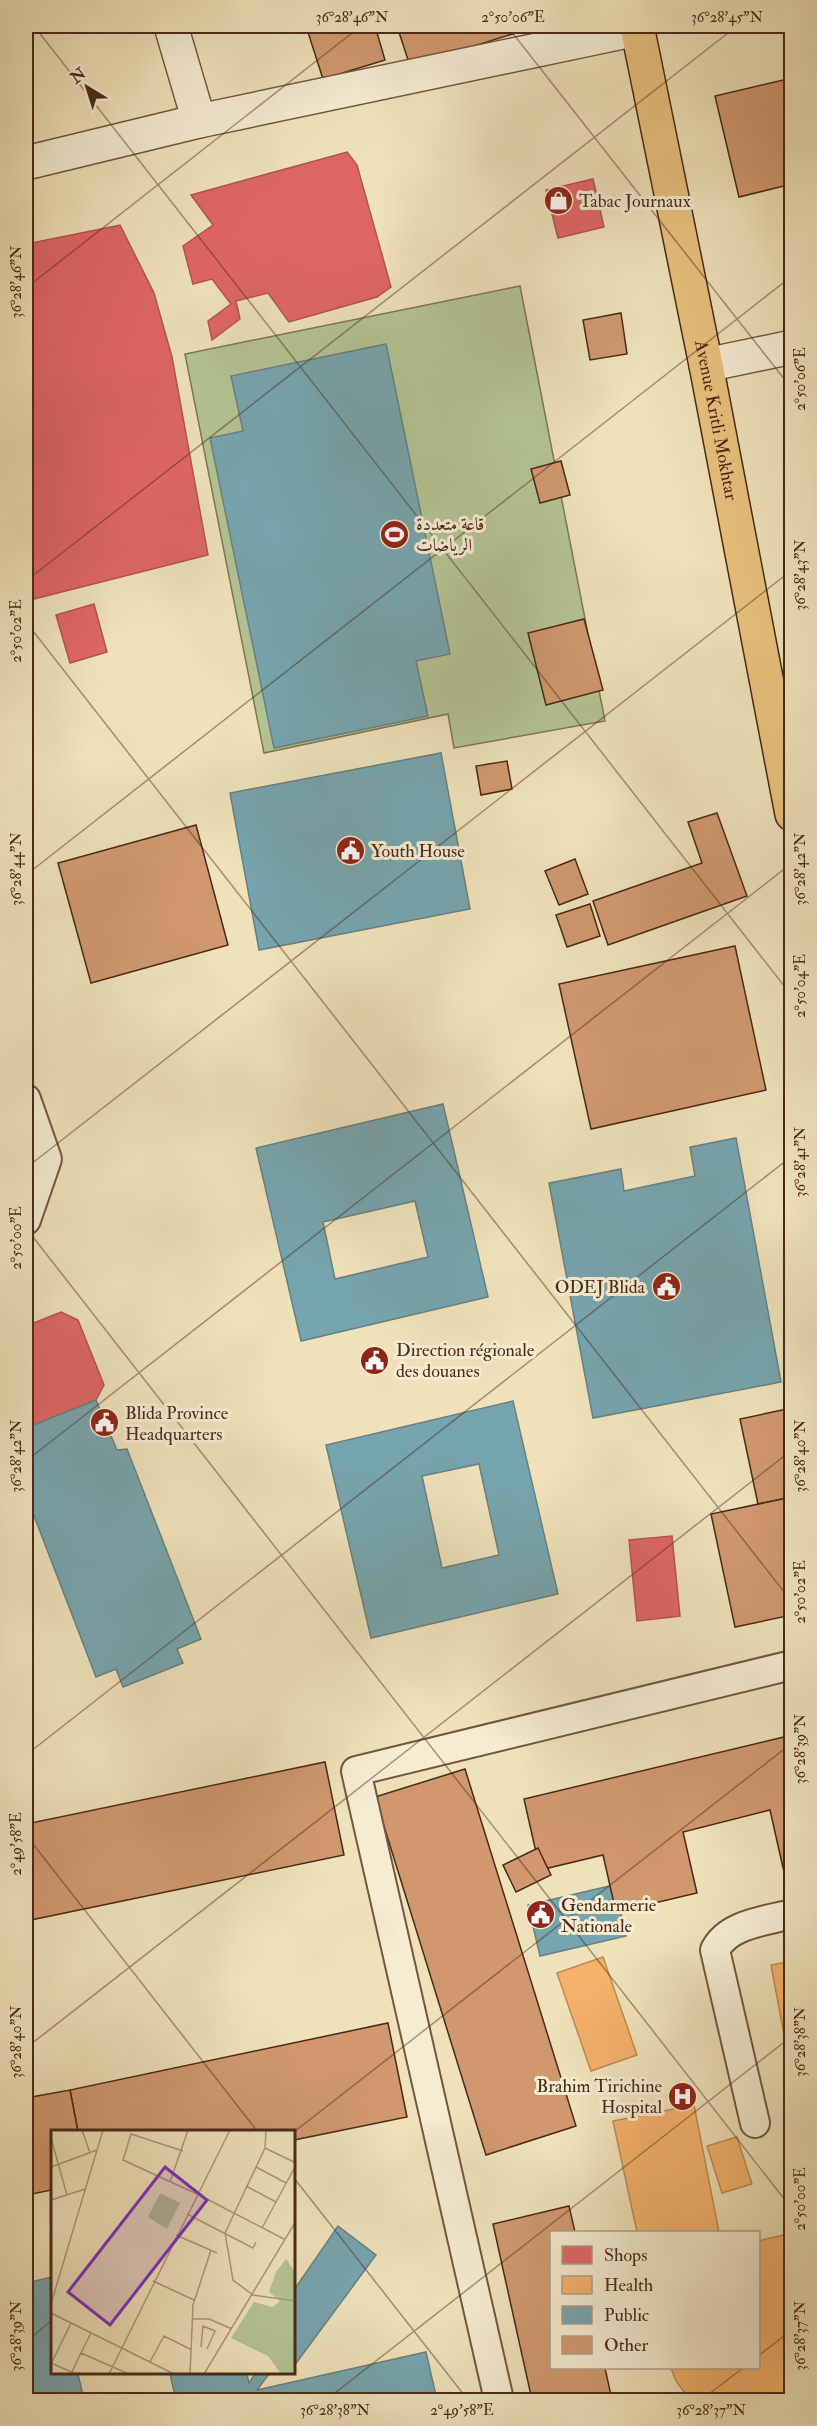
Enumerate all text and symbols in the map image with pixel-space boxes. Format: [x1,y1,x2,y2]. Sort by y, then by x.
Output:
text: 36°28'46"N [316,8,389,27]
text: 2°50'06"E [481,8,545,27]
text: 36°28'45"N [691,8,763,27]
north arrow [57,57,117,117]
text: N [66,63,91,89]
shop icon: Tabac Journaux [542,185,574,217]
place label: Tabac Journaux [579,190,691,213]
text: 36°28'46"N [7,245,26,318]
street label: Avenue Kritli Mokhtar [690,337,743,502]
text: 2°50'06"E [791,347,810,411]
place label: قاعة متعددة الرياضات [416,513,484,557]
sports icon: قاعة متعددة الرياضات [379,518,411,550]
text: 36°28'43"N [791,539,810,610]
text: 2°50'02"E [7,599,26,663]
text: 36°28'44"N [7,832,26,906]
text: 36°28'42"N [791,832,810,905]
public building icon: Youth House [334,835,366,867]
place label: Youth House [371,840,465,863]
text: 2°50'04"E [791,954,810,1018]
text: 36°28'41"N [791,1126,810,1197]
text: 2°50'00"E [7,1206,26,1270]
public building icon: ODEJ Blida [650,1271,682,1303]
place label: ODEJ Blida [555,1276,646,1299]
place label: Direction régionale des douanes [396,1339,535,1383]
public building icon: Direction régionale des douanes [359,1344,391,1376]
place label: Blida Province Headquarters [125,1402,229,1446]
public building icon: Blida Province Headquarters [88,1407,120,1439]
text: 36°28'42"N [7,1419,26,1492]
text: 36°28'40"N [791,1419,810,1492]
text: 2°50'02"E [791,1560,810,1624]
text: 36°28'39"N [791,1713,810,1784]
text: 2°49'58"E [7,1812,26,1876]
place label: Gendarmerie Nationale [561,1894,657,1938]
public building icon: Gendarmerie Nationale [524,1899,556,1931]
text: 36°28'40"N [7,2005,26,2078]
text: 36°28'38"N [791,2006,810,2077]
place label: Brahim Tirichine Hospital [537,2075,662,2119]
hospital icon: Brahim Tirichine Hospital [667,2080,699,2112]
inset map [51,2130,296,2375]
text: 2°50'00"E [791,2167,810,2231]
legend [550,2231,760,2369]
text: Shops [604,2244,647,2267]
text: Health [604,2274,654,2297]
text: 36°28'39"N [7,2300,26,2371]
text: 36°28'37"N [791,2301,810,2371]
text: Public [604,2304,649,2327]
text: Other [604,2334,648,2357]
text: 36°28'38"N [300,2401,371,2420]
text: 2°49'58"E [430,2401,494,2420]
text: 36°28'37"N [676,2401,746,2420]

